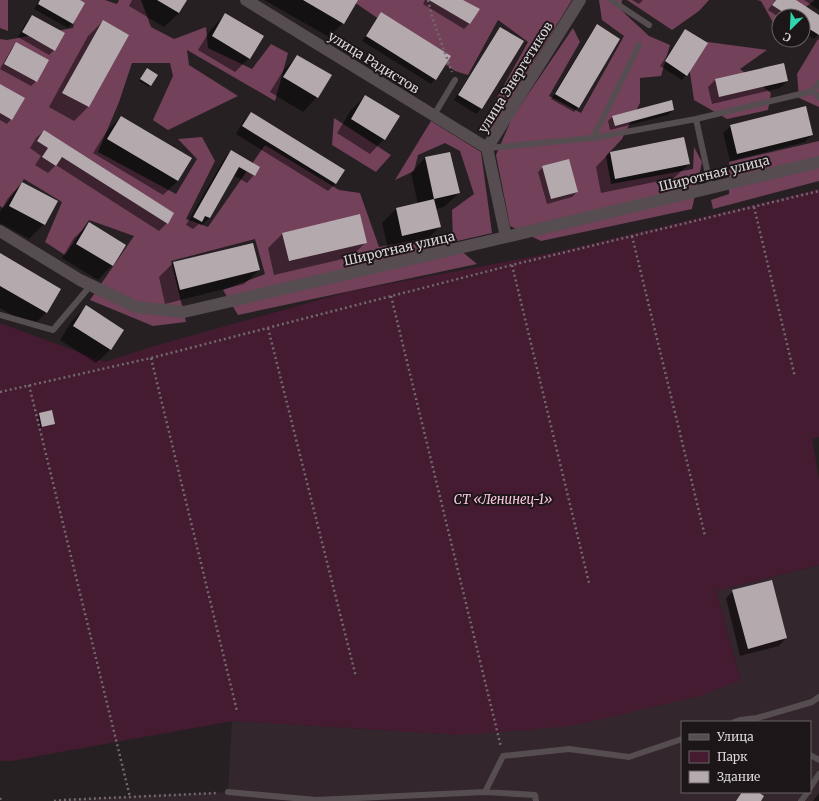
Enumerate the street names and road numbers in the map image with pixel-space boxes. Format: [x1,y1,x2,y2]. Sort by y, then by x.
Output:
street label: улица Энергетиков [474,18,557,136]
street label: улица Радистов [325,28,423,98]
street label: Широтная улица [657,151,771,195]
street label: Широтная улица [342,227,456,270]

